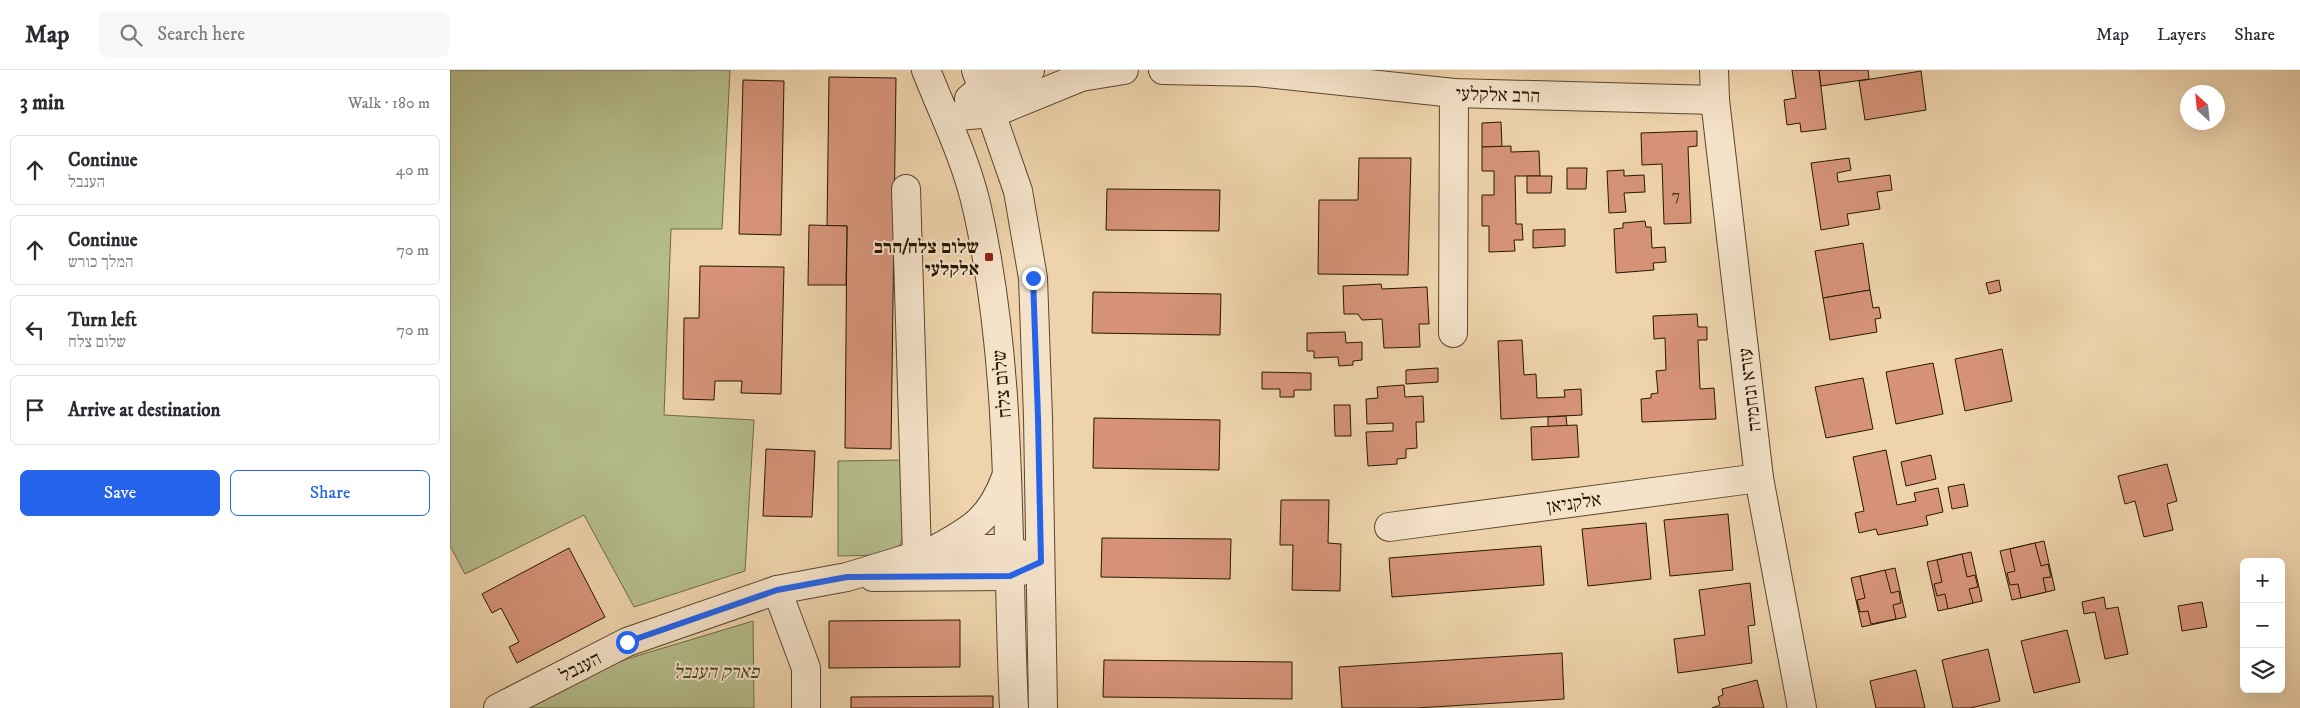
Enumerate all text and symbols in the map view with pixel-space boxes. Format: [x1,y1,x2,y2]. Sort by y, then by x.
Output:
search box [99,12,449,57]
text: Map [25,20,69,50]
icon: search [117,21,145,49]
text: Search here [157,23,245,46]
text: Map [2096,24,2129,46]
text: Layers [2157,24,2206,46]
text: Share [2234,24,2275,46]
street label: הרב אלקלעי [1455,83,1541,108]
north arrow [2180,85,2225,130]
text: 3 min [20,90,65,116]
text: Walk · 180 m [348,93,430,113]
text: Continue [68,149,138,172]
icon: ahead [21,156,49,184]
text: 40 m [396,160,429,180]
text: הענבל [68,172,105,192]
house number: 7 [1672,185,1680,205]
text: Continue [68,229,138,252]
icon: ahead [21,236,49,264]
place label: שלום צלח/הרב אלקלעי [874,236,979,281]
text: 70 m [397,240,429,260]
marker: שלום צלח/הרב אלקלעי [983,251,995,263]
text: המלך כורש [68,252,133,272]
route end [1022,267,1045,290]
text: Turn left [68,309,137,332]
icon: left [21,316,49,344]
text: 70 m [397,320,429,340]
text: שלום צלח [68,332,126,352]
street label: עזרא ונחמיה [1734,347,1767,433]
street label: שלום צלח [988,349,1017,419]
icon: arrive [21,396,49,424]
text: Arrive at destination [68,399,220,422]
button: Save [20,470,220,516]
button: Share [230,470,430,516]
street label: אלקניאן [1545,488,1603,519]
map controls [2240,558,2285,693]
button: + [2240,558,2285,603]
button: − [2240,603,2285,648]
route start [616,631,639,654]
street label: הענבל [556,647,605,688]
button: layers [2240,648,2285,693]
park label: פארק הענבל [673,661,761,684]

